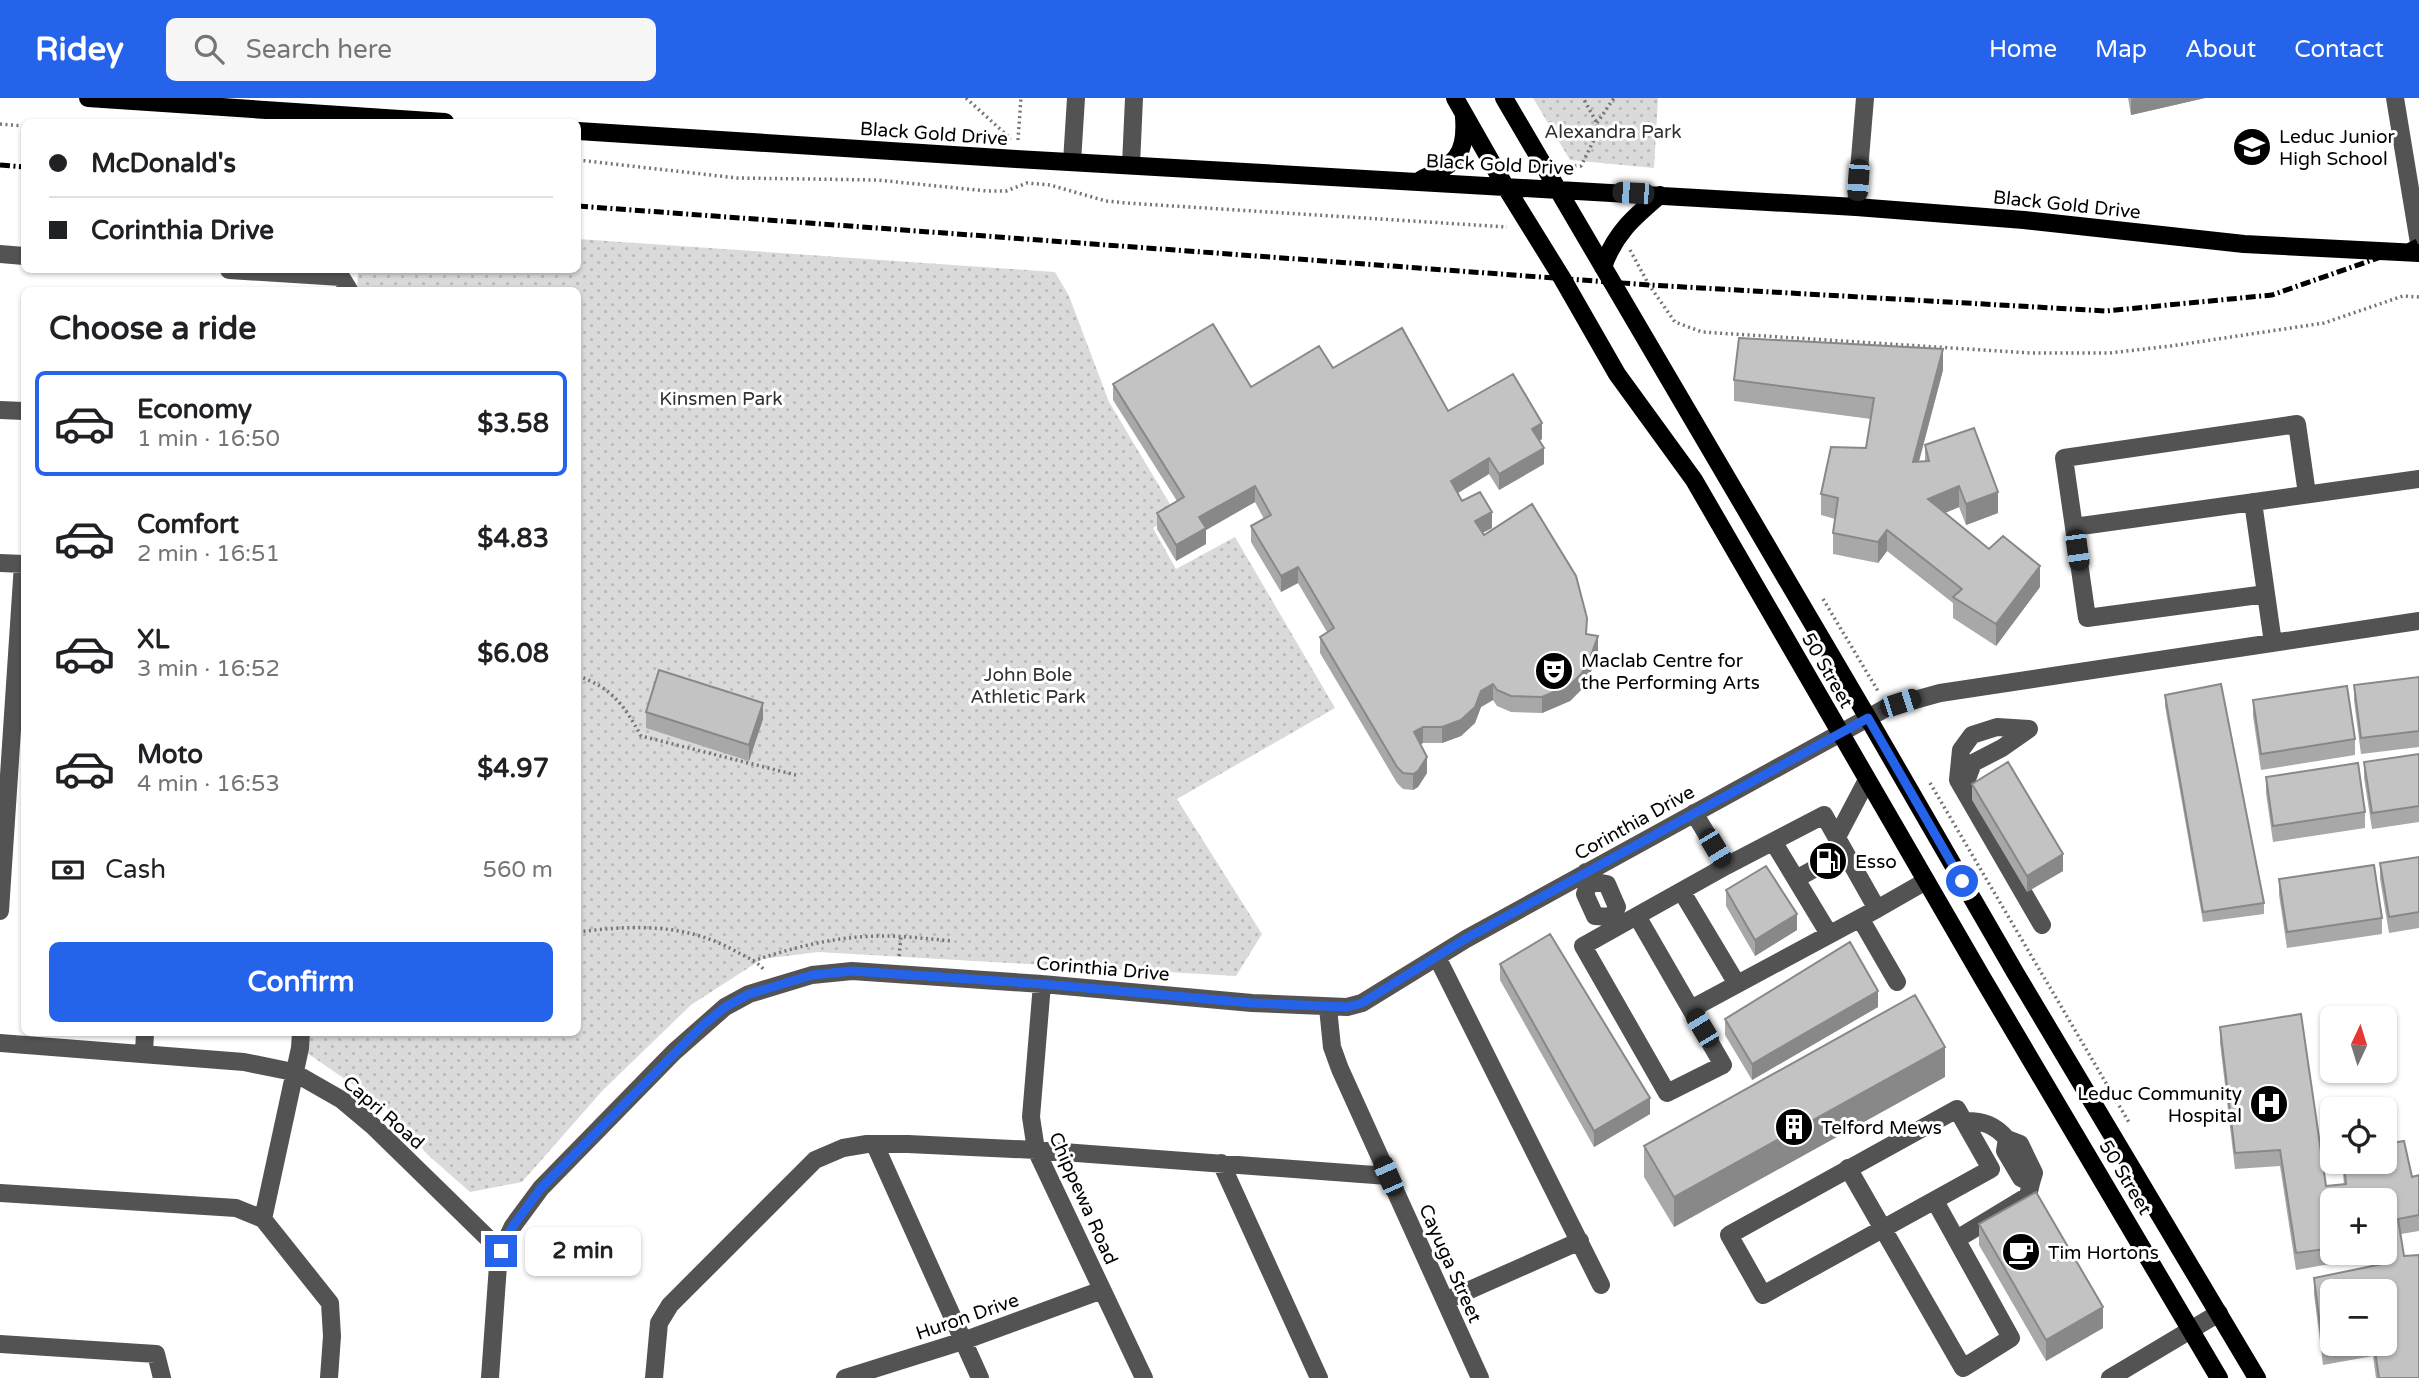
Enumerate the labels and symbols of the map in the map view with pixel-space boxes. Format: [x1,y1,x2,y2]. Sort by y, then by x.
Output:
street label: Black Gold Drive [859,118,1009,150]
park label: Alexandra Park [1544,121,1682,143]
school or university icon: Leduc Junior High School [2231,126,2273,168]
place label: Leduc Junior High School [2279,126,2396,170]
street label: Black Gold Drive [1425,150,1575,180]
car [1847,158,1870,202]
car [1612,181,1655,205]
street label: Black Gold Drive [1992,186,2142,224]
park label: Kinsmen Park [659,388,783,410]
car [2064,528,2091,572]
street label: 50 Street [1797,629,1857,712]
theatre icon: Maclab Centre for the Performing Arts [1533,650,1575,692]
place label: Maclab Centre for the Performing Arts [1581,650,1760,694]
park label: John Bole Athletic Park [970,664,1086,708]
car [1877,687,1924,719]
street label: Corinthia Drive [1571,781,1698,865]
car [1696,825,1735,871]
fuel station icon: Esso [1807,840,1849,882]
place label: Esso [1855,851,1897,873]
route start [1946,865,1978,897]
street label: Corinthia Drive [1035,952,1171,986]
car [1683,1005,1722,1051]
north arrow [2320,1006,2398,1083]
street label: Capri Road [338,1071,429,1154]
place label: Leduc Community Hospital [2077,1083,2242,1127]
hospital icon: Leduc Community Hospital [2248,1083,2290,1125]
building icon: Telford Mews [1773,1106,1815,1148]
place label: Telford Mews [1821,1117,1942,1139]
street label: Chippewa Road [1044,1129,1122,1268]
street label: 50 Street [2094,1136,2156,1219]
car [1370,1153,1407,1199]
street label: Cayuga Street [1414,1201,1486,1326]
callout: 2 min [526,1226,641,1276]
cafe icon: Tim Hortons [2000,1231,2042,1273]
route end [485,1235,517,1267]
place label: Tim Hortons [2048,1242,2159,1264]
street label: Huron Drive [913,1289,1022,1345]

